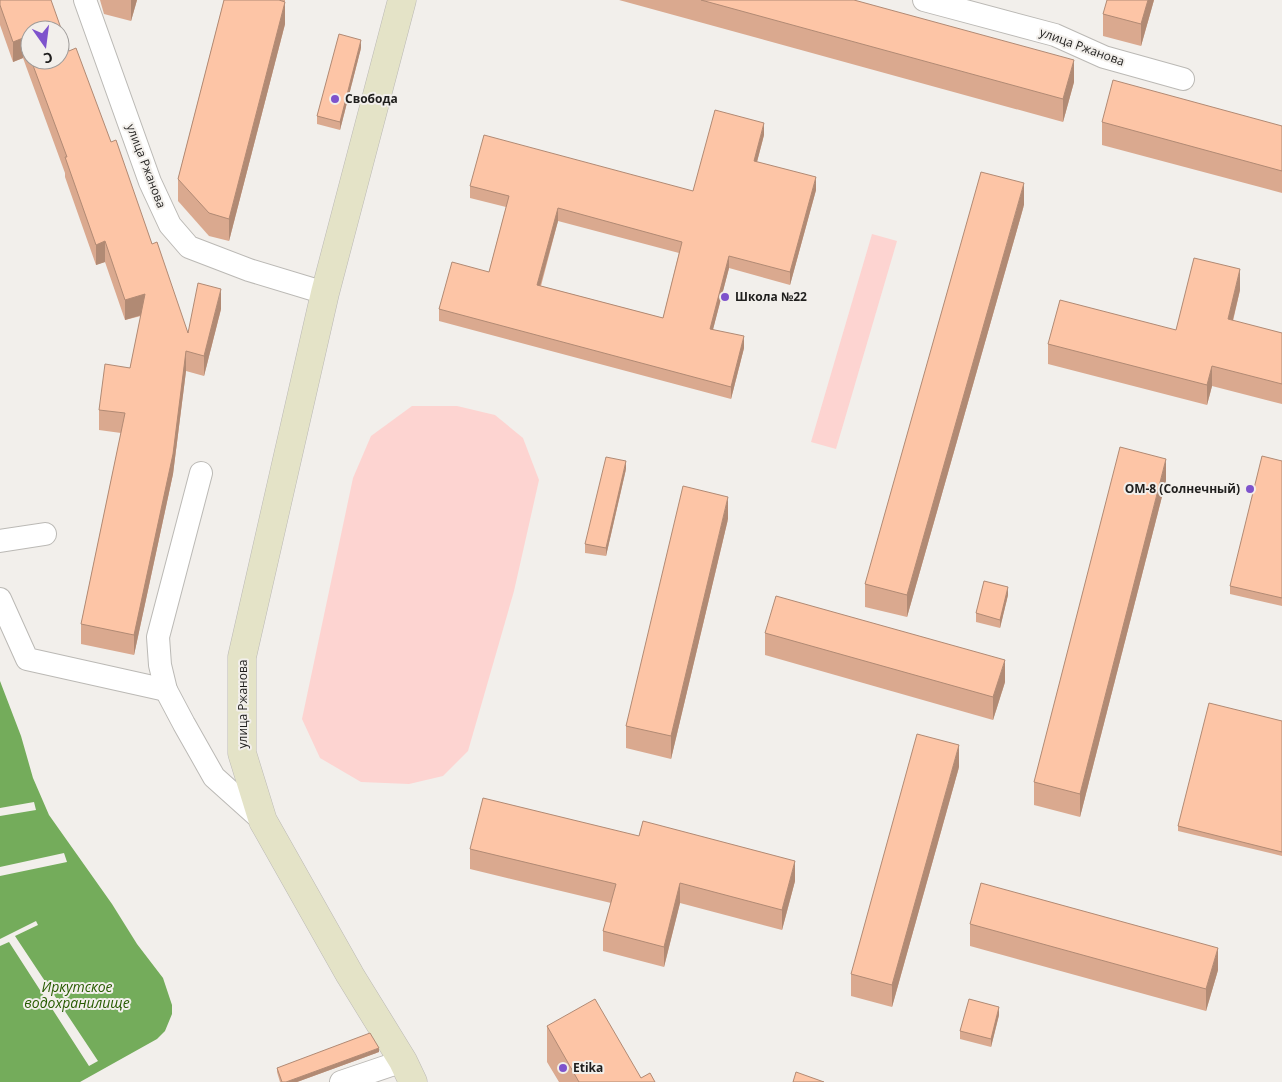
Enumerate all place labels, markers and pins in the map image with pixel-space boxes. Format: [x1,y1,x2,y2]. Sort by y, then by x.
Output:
place label: Свобода [345,90,398,107]
marker: Свобода [329,93,341,105]
place label: Школа №22 [735,288,807,305]
marker: Школа №22 [719,291,731,303]
place label: ОМ-8 (Солнечный) [1125,480,1240,497]
marker: ОМ-8 (Солнечный) [1244,483,1256,495]
place label: Etika [573,1059,603,1076]
marker: Etika [557,1062,569,1074]

